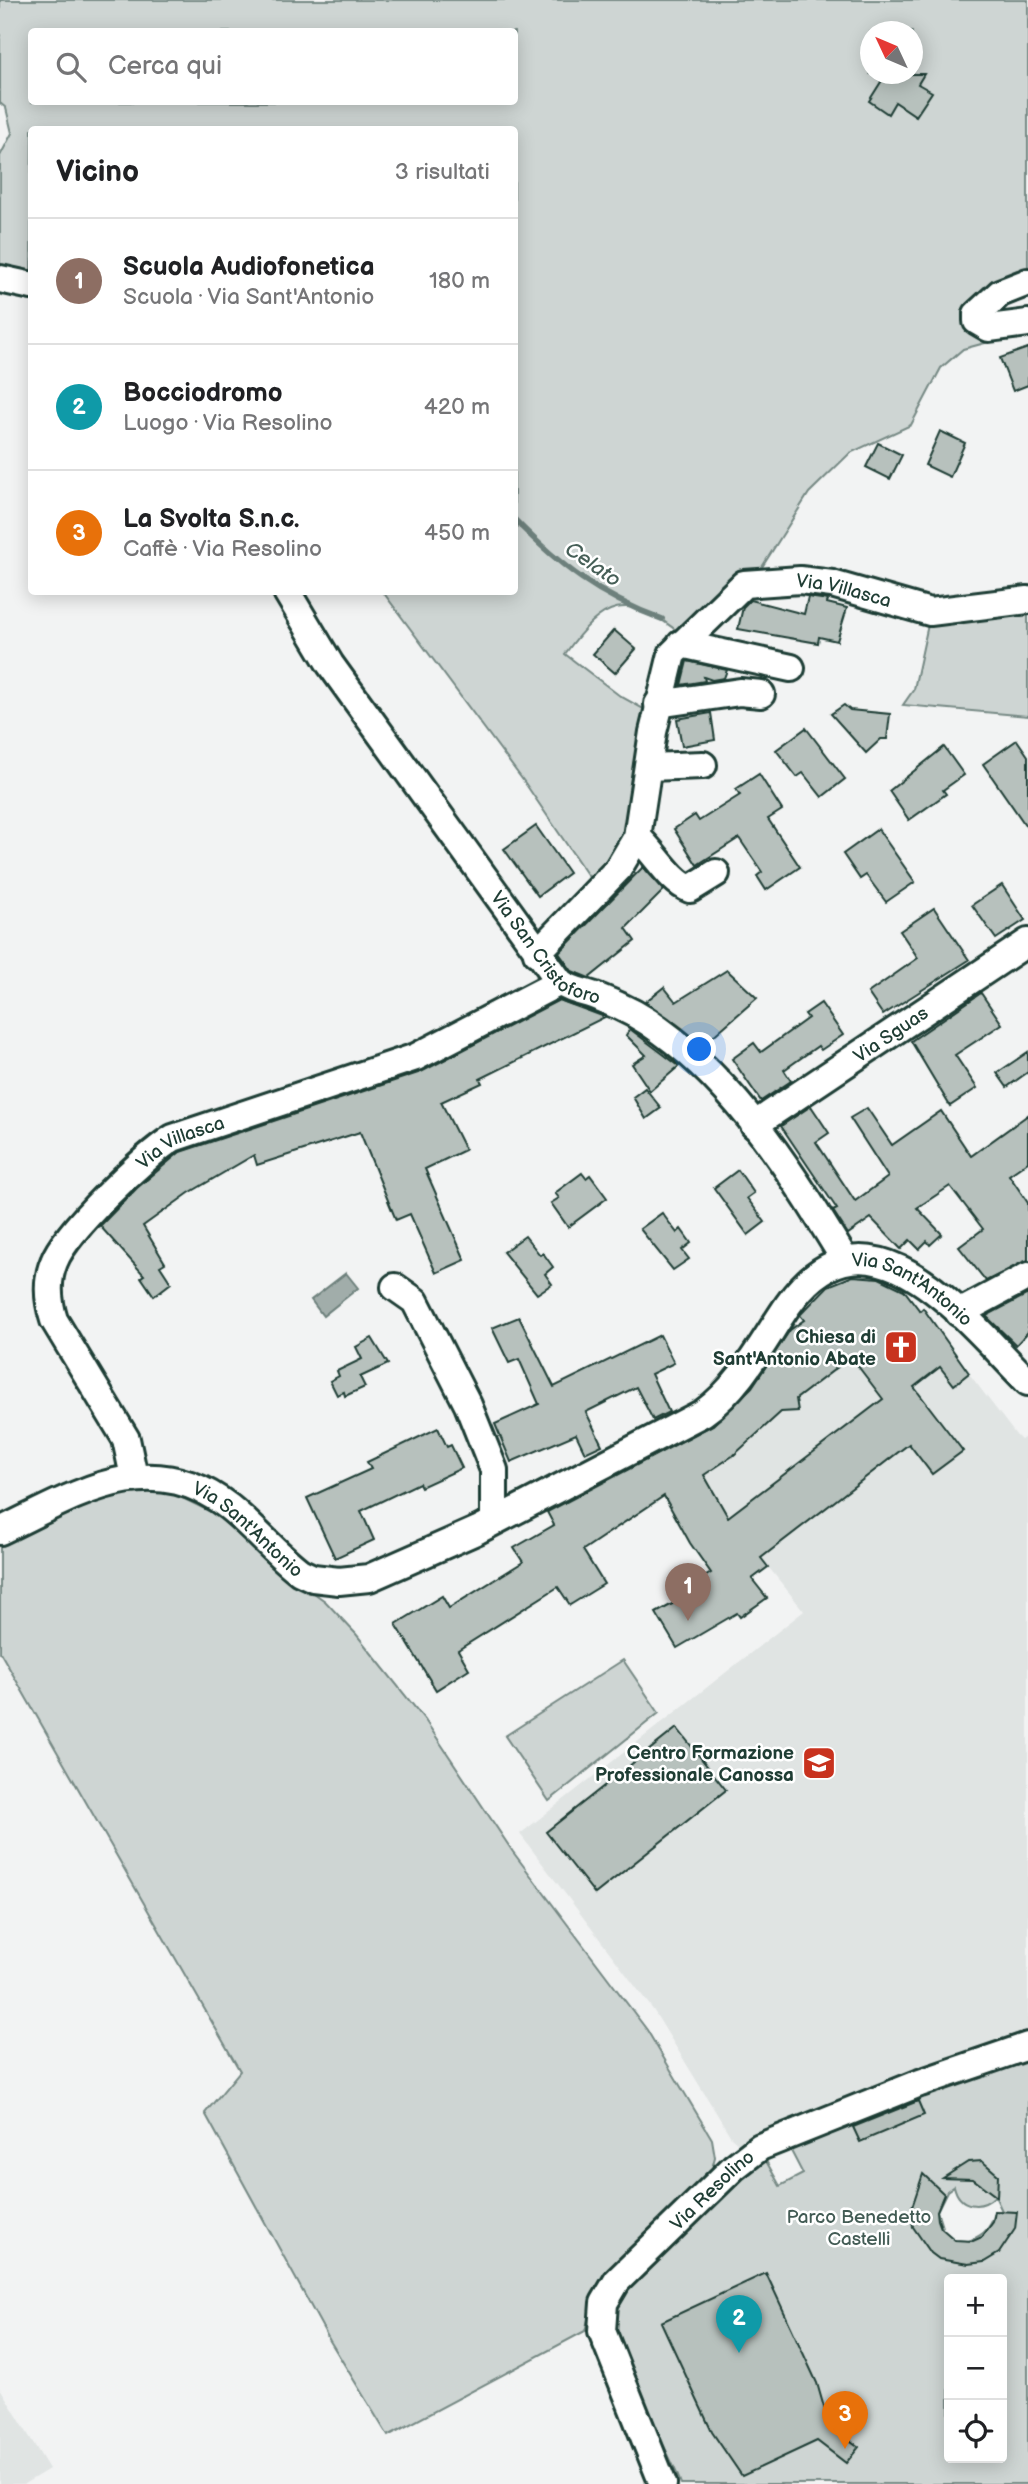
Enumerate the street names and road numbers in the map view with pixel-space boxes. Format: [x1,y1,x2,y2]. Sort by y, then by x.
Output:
street label: Via Villasca [795,570,894,613]
street label: Via San Cristoforo [485,887,604,1010]
street label: Via Sguas [849,1002,933,1068]
street label: Via Villasca [132,1112,228,1175]
street label: Via Sant'Antonio [851,1249,977,1331]
street label: Via Sant'Antonio [189,1477,307,1583]
street label: Via Resolino [666,2146,759,2236]

